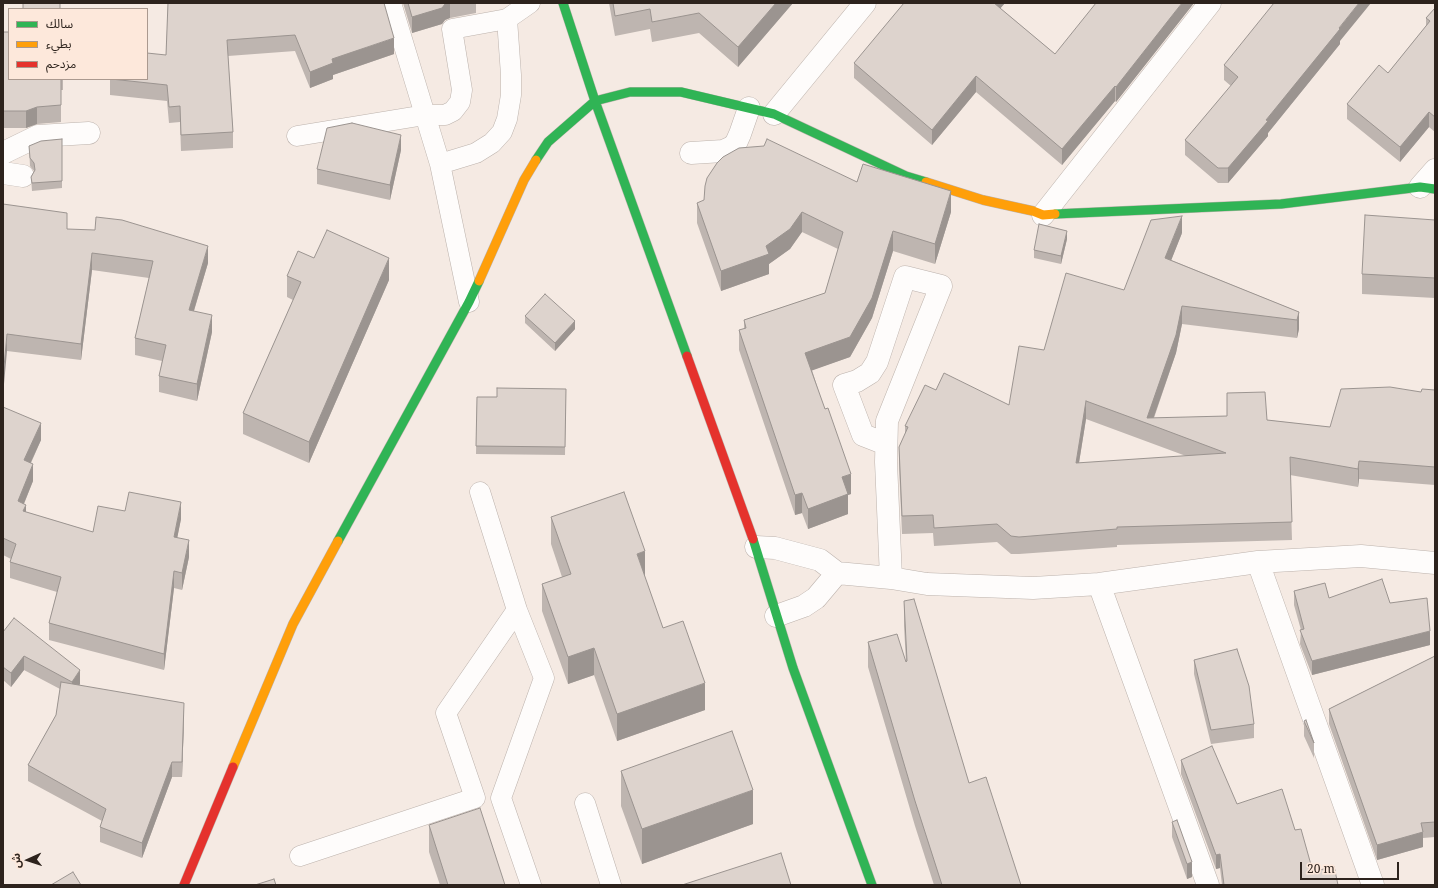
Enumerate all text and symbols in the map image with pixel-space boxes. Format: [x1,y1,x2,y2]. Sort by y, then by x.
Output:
legend [8,8,148,80]
text: سالك [46,15,73,32]
text: بطيء [46,35,72,52]
text: مزدحم [46,55,76,72]
north arrow [8,840,48,880]
text: ش [8,853,23,869]
scale bar [1302,854,1401,880]
text: 20 m [1307,860,1335,877]

